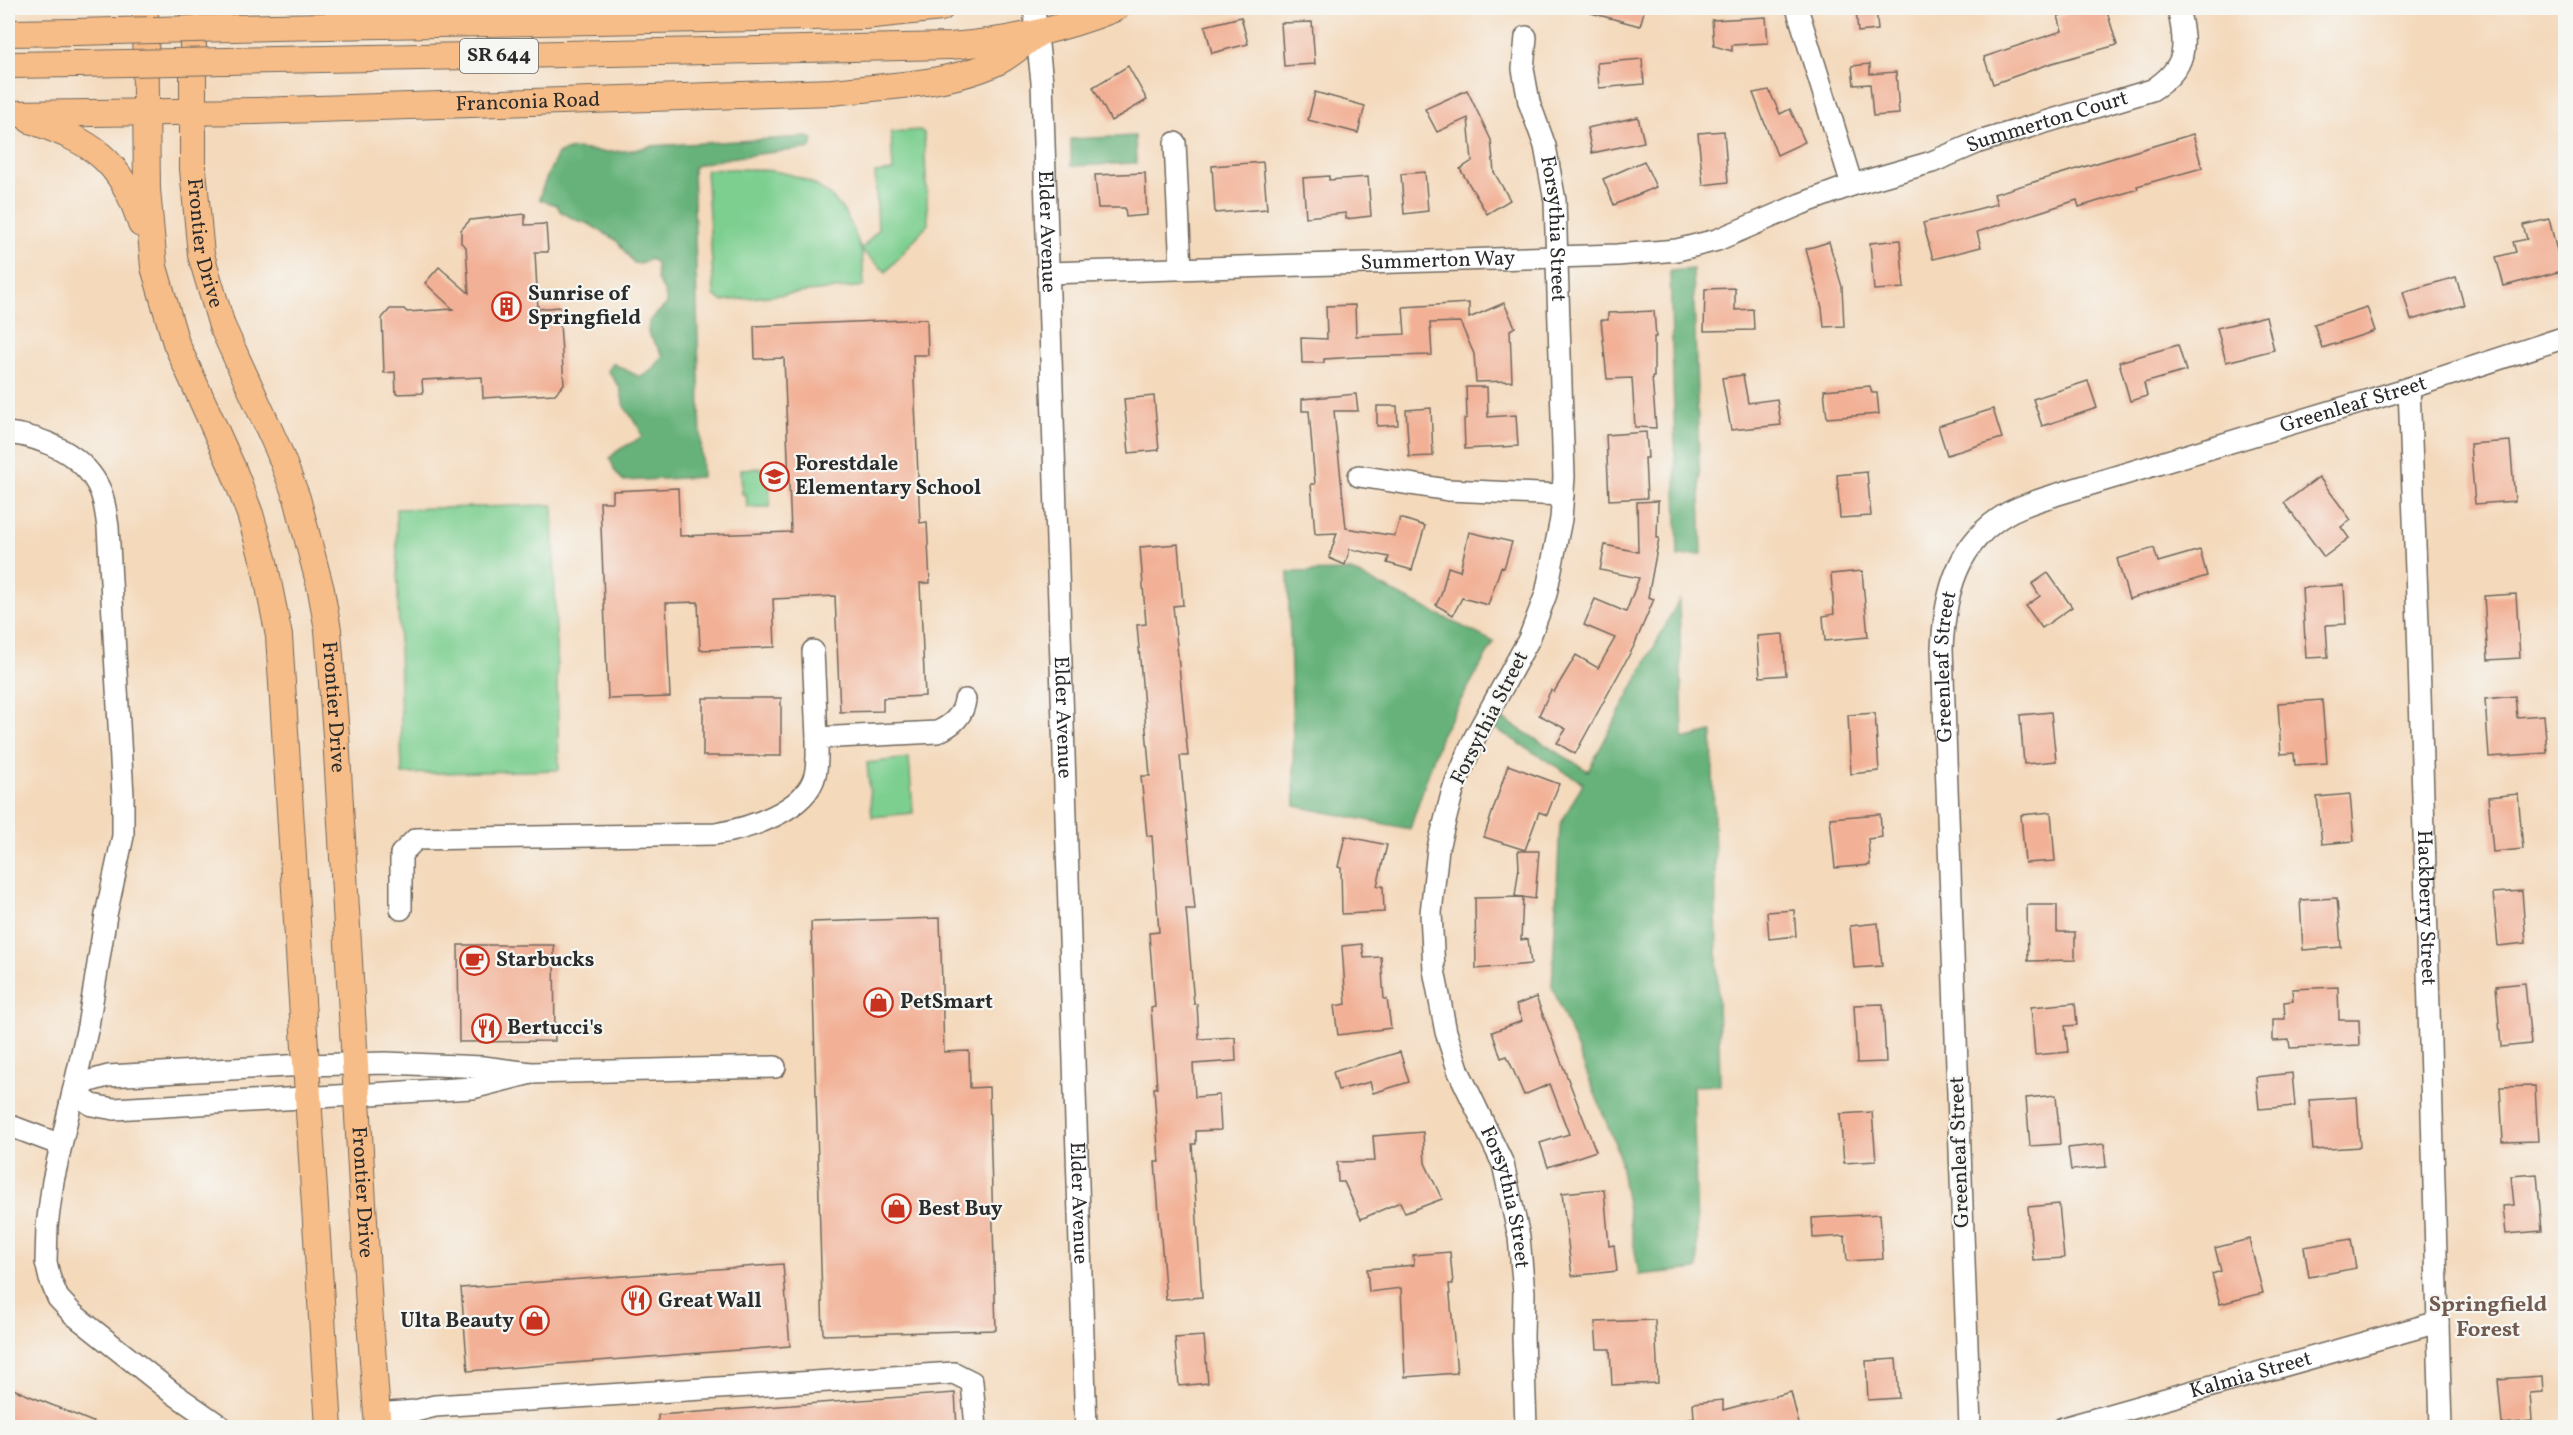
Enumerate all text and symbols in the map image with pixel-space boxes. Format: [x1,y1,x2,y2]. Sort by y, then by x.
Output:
road number: SR 644 [460,39,538,73]
street label: Summerton Court [1962,84,2132,160]
street label: Franconia Road [455,85,601,119]
street label: Forsythia Street [1533,153,1573,302]
street label: Elder Avenue [1030,170,1063,293]
street label: Frontier Drive [179,177,230,311]
street label: Summerton Way [1360,244,1516,278]
place label: Sunrise of Springfield [528,280,641,333]
building icon: Sunrise of Springfield [491,290,523,322]
street label: Greenleaf Street [2276,369,2430,441]
place label: Forestdale Elementary School [795,450,981,503]
school or university icon: Forestdale Elementary School [758,460,790,492]
street label: Greenleaf Street [1927,588,1964,743]
street label: Frontier Drive [314,640,353,774]
street label: Forsythia Street [1444,646,1536,790]
street label: Elder Avenue [1046,656,1079,779]
street label: Hackberry Street [2409,829,2443,986]
cafe icon: Starbucks [459,944,491,976]
place label: Starbucks [496,946,594,975]
shop icon: PetSmart [863,986,895,1018]
place label: PetSmart [900,988,993,1017]
restaurant icon: Bertucci's [470,1012,502,1044]
place label: Bertucci's [507,1014,603,1043]
street label: Greenleaf Street [1943,1076,1977,1228]
street label: Forsythia Street [1472,1121,1536,1270]
street label: Frontier Drive [344,1126,381,1259]
street label: Elder Avenue [1062,1141,1095,1265]
shop icon: Best Buy [881,1193,913,1225]
place label: Best Buy [918,1195,1003,1224]
restaurant icon: Great Wall [621,1285,653,1317]
place label: Great Wall [658,1287,762,1316]
district label: Springfield Forest [2429,1290,2547,1346]
shop icon: Ulta Beauty [519,1305,551,1337]
place label: Ulta Beauty [400,1307,514,1336]
street label: Kalmia Street [2186,1344,2315,1406]

